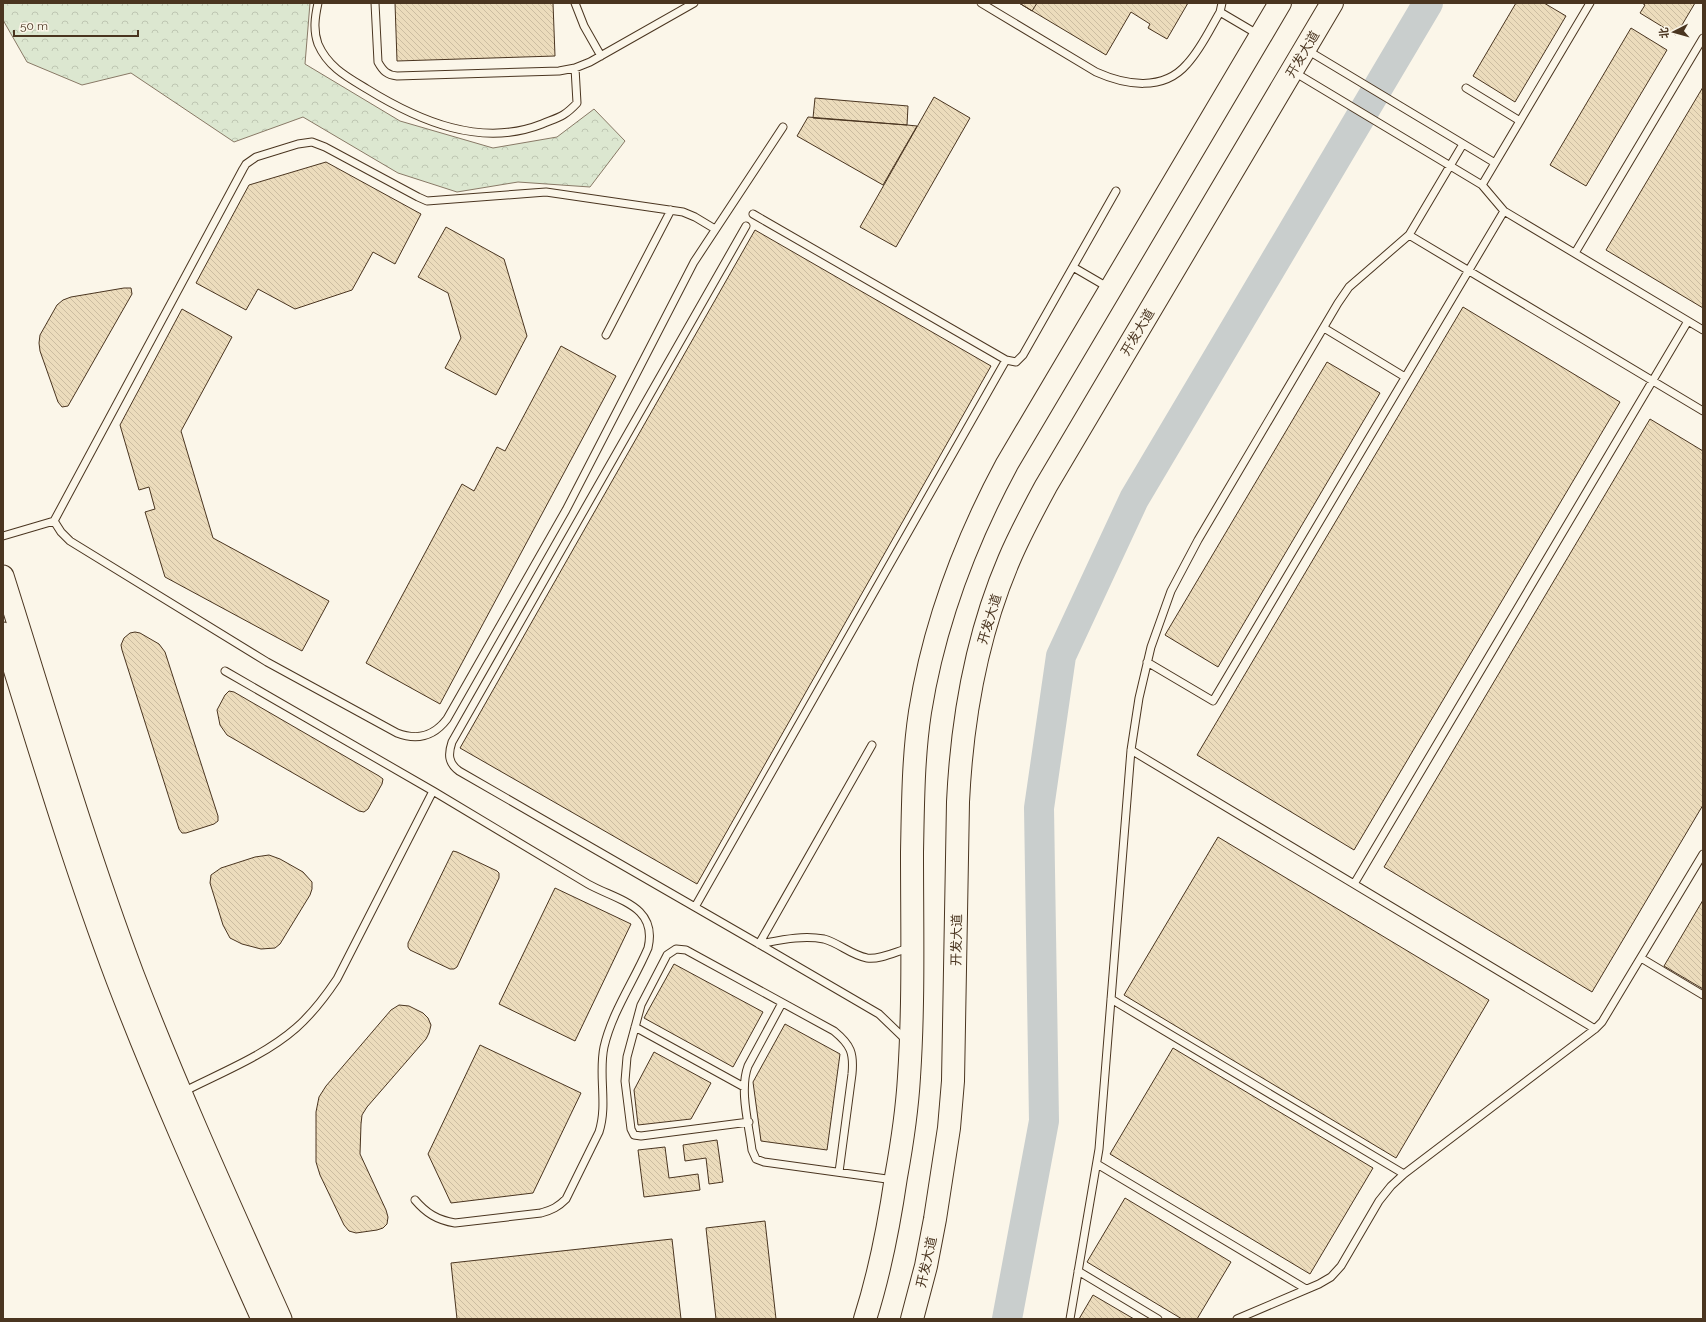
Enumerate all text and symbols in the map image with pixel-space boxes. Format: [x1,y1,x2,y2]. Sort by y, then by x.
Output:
scale bar [14,12,138,38]
north arrow [1654,12,1694,52]
text: 50 m [20,19,48,33]
text: 北 [1658,27,1672,39]
street label: 开发大道 [1283,28,1322,80]
street label: 开发大道 [1118,306,1157,358]
street label: 开发大道 [975,592,1004,646]
street label: 开发大道 [949,914,964,966]
street label: 开发大道 [913,1235,940,1289]

